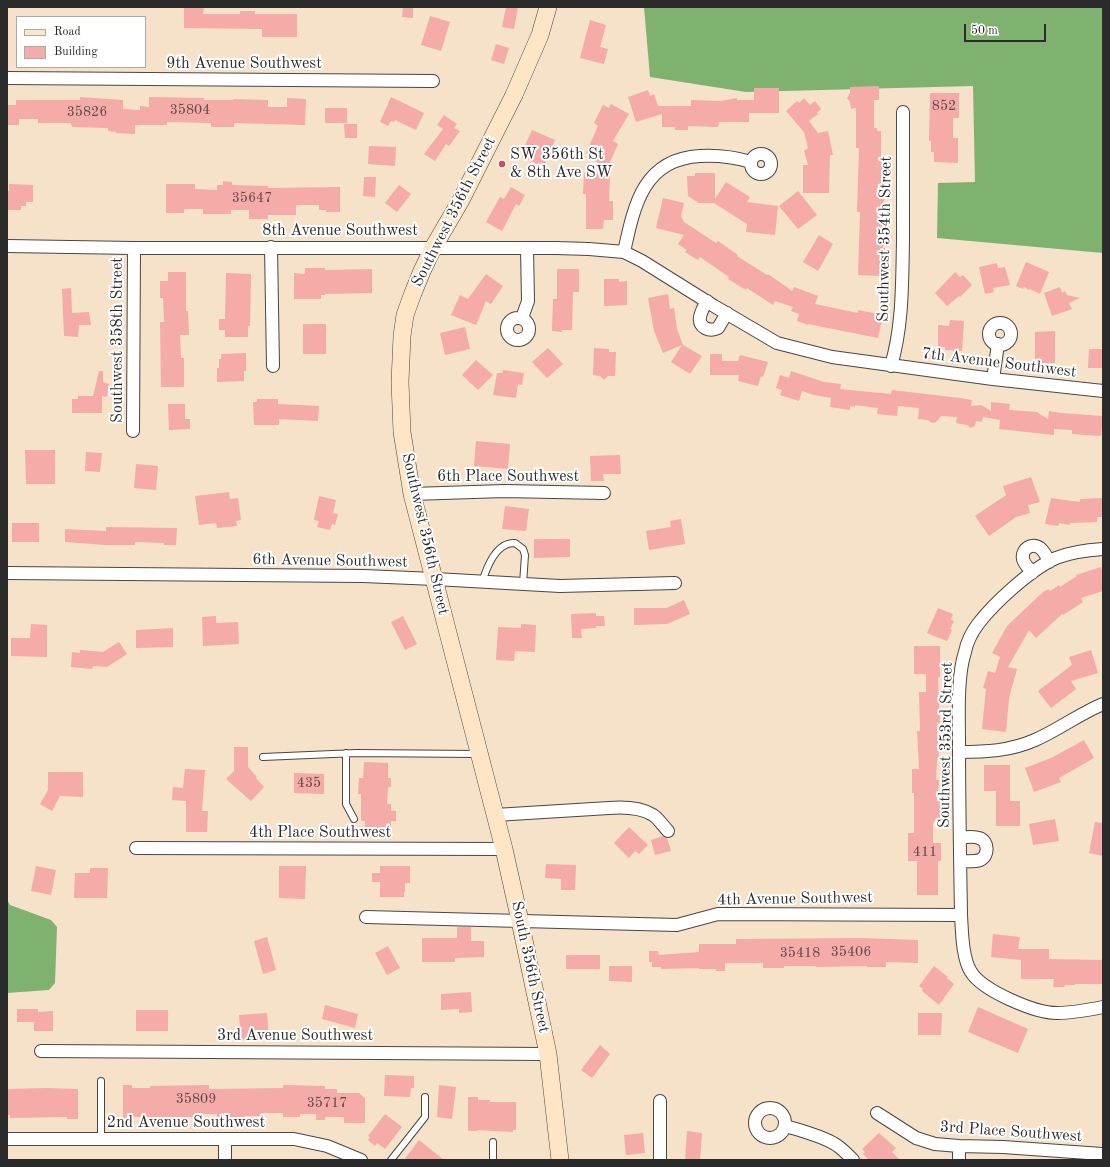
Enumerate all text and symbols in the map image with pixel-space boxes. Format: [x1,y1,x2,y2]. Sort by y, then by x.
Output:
legend [16,16,146,68]
scale bar [966,16,1048,42]
text: 50 m [971,25,998,37]
text: Road [54,26,81,38]
text: Building [54,46,98,58]
street label: 9th Avenue Southwest [166,54,322,74]
house number: 852 [932,98,956,114]
house number: 35804 [170,102,210,118]
house number: 35826 [67,104,107,120]
street label: Southwest 356th Street [408,134,500,290]
place label: SW 356th St & 8th Ave SW [510,145,613,183]
street label: Southwest 354th Street [874,156,896,322]
marker: SW 356th St & 8th Ave SW [497,159,507,169]
house number: 35647 [232,190,272,206]
street label: 8th Avenue Southwest [262,221,418,241]
street label: Southwest 358th Street [108,257,128,423]
street label: 7th Avenue Southwest [921,344,1077,382]
street label: Southwest 356th Street [397,451,453,617]
street label: 6th Place Southwest [437,467,579,487]
street label: 6th Avenue Southwest [252,550,408,572]
street label: Southwest 353rd Street [935,662,957,828]
house number: 435 [297,775,321,791]
street label: 4th Place Southwest [249,823,391,843]
house number: 411 [913,844,937,860]
street label: 4th Avenue Southwest [717,888,873,910]
street label: South 356th Street [507,899,553,1035]
house number: 35406 [831,944,871,960]
house number: 35418 [780,945,820,961]
street label: 3rd Avenue Southwest [217,1026,373,1046]
house number: 35809 [176,1091,216,1107]
house number: 35717 [307,1095,347,1111]
street label: 2nd Avenue Southwest [107,1113,265,1133]
street label: 3rd Place Southwest [939,1117,1083,1147]

